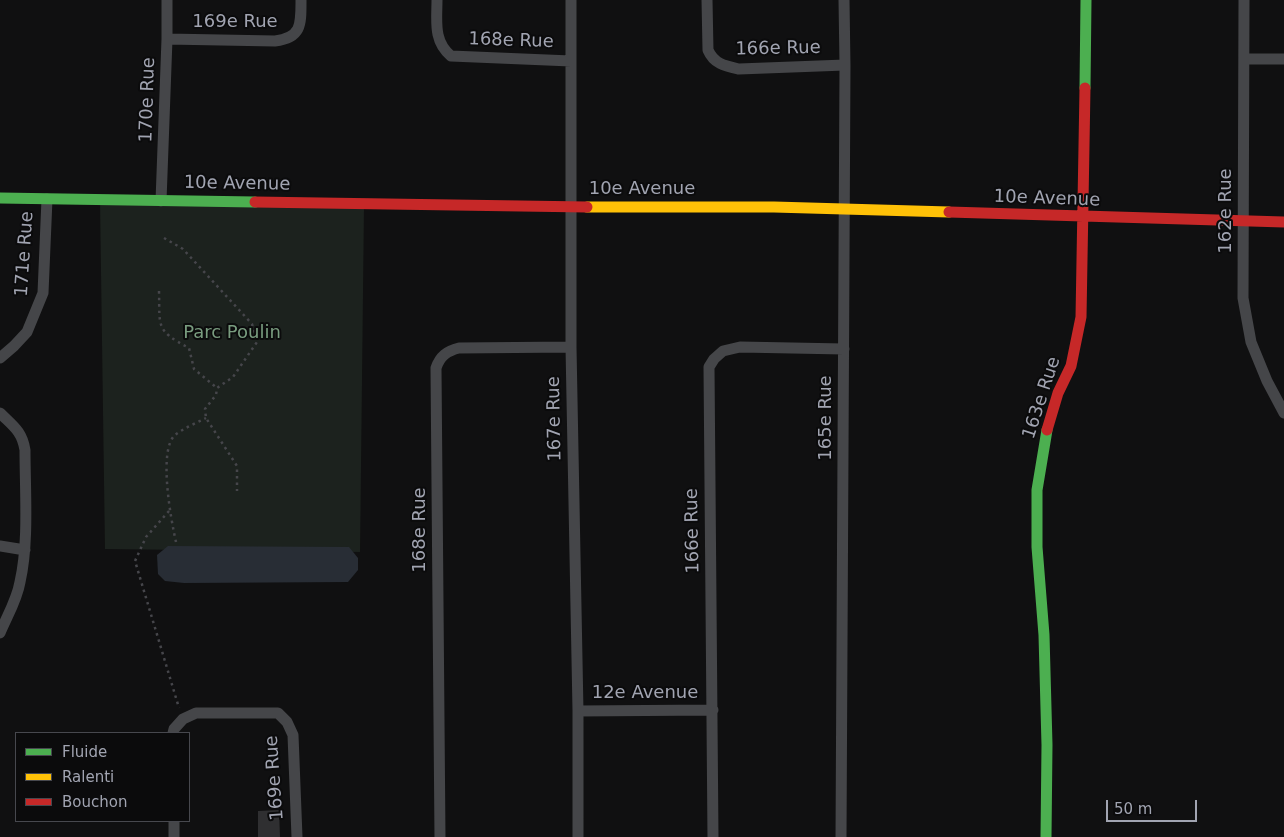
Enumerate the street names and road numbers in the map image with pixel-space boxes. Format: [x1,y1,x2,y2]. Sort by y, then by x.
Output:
street label: 169e Rue [192,11,278,33]
street label: 168e Rue [468,29,554,53]
street label: 166e Rue [735,37,821,61]
street label: 170e Rue [136,57,160,143]
street label: 162e Rue [1215,168,1237,254]
street label: 10e Avenue [184,172,290,196]
street label: 10e Avenue [589,178,695,200]
street label: 10e Avenue [993,186,1101,212]
street label: 171e Rue [11,211,39,297]
street label: 163e Rue [1019,354,1065,442]
street label: 165e Rue [815,375,837,461]
street label: 167e Rue [543,376,567,462]
street label: 168e Rue [409,487,431,573]
street label: 166e Rue [681,488,705,574]
street label: 12e Avenue [592,682,698,704]
street label: 169e Rue [261,735,289,821]

